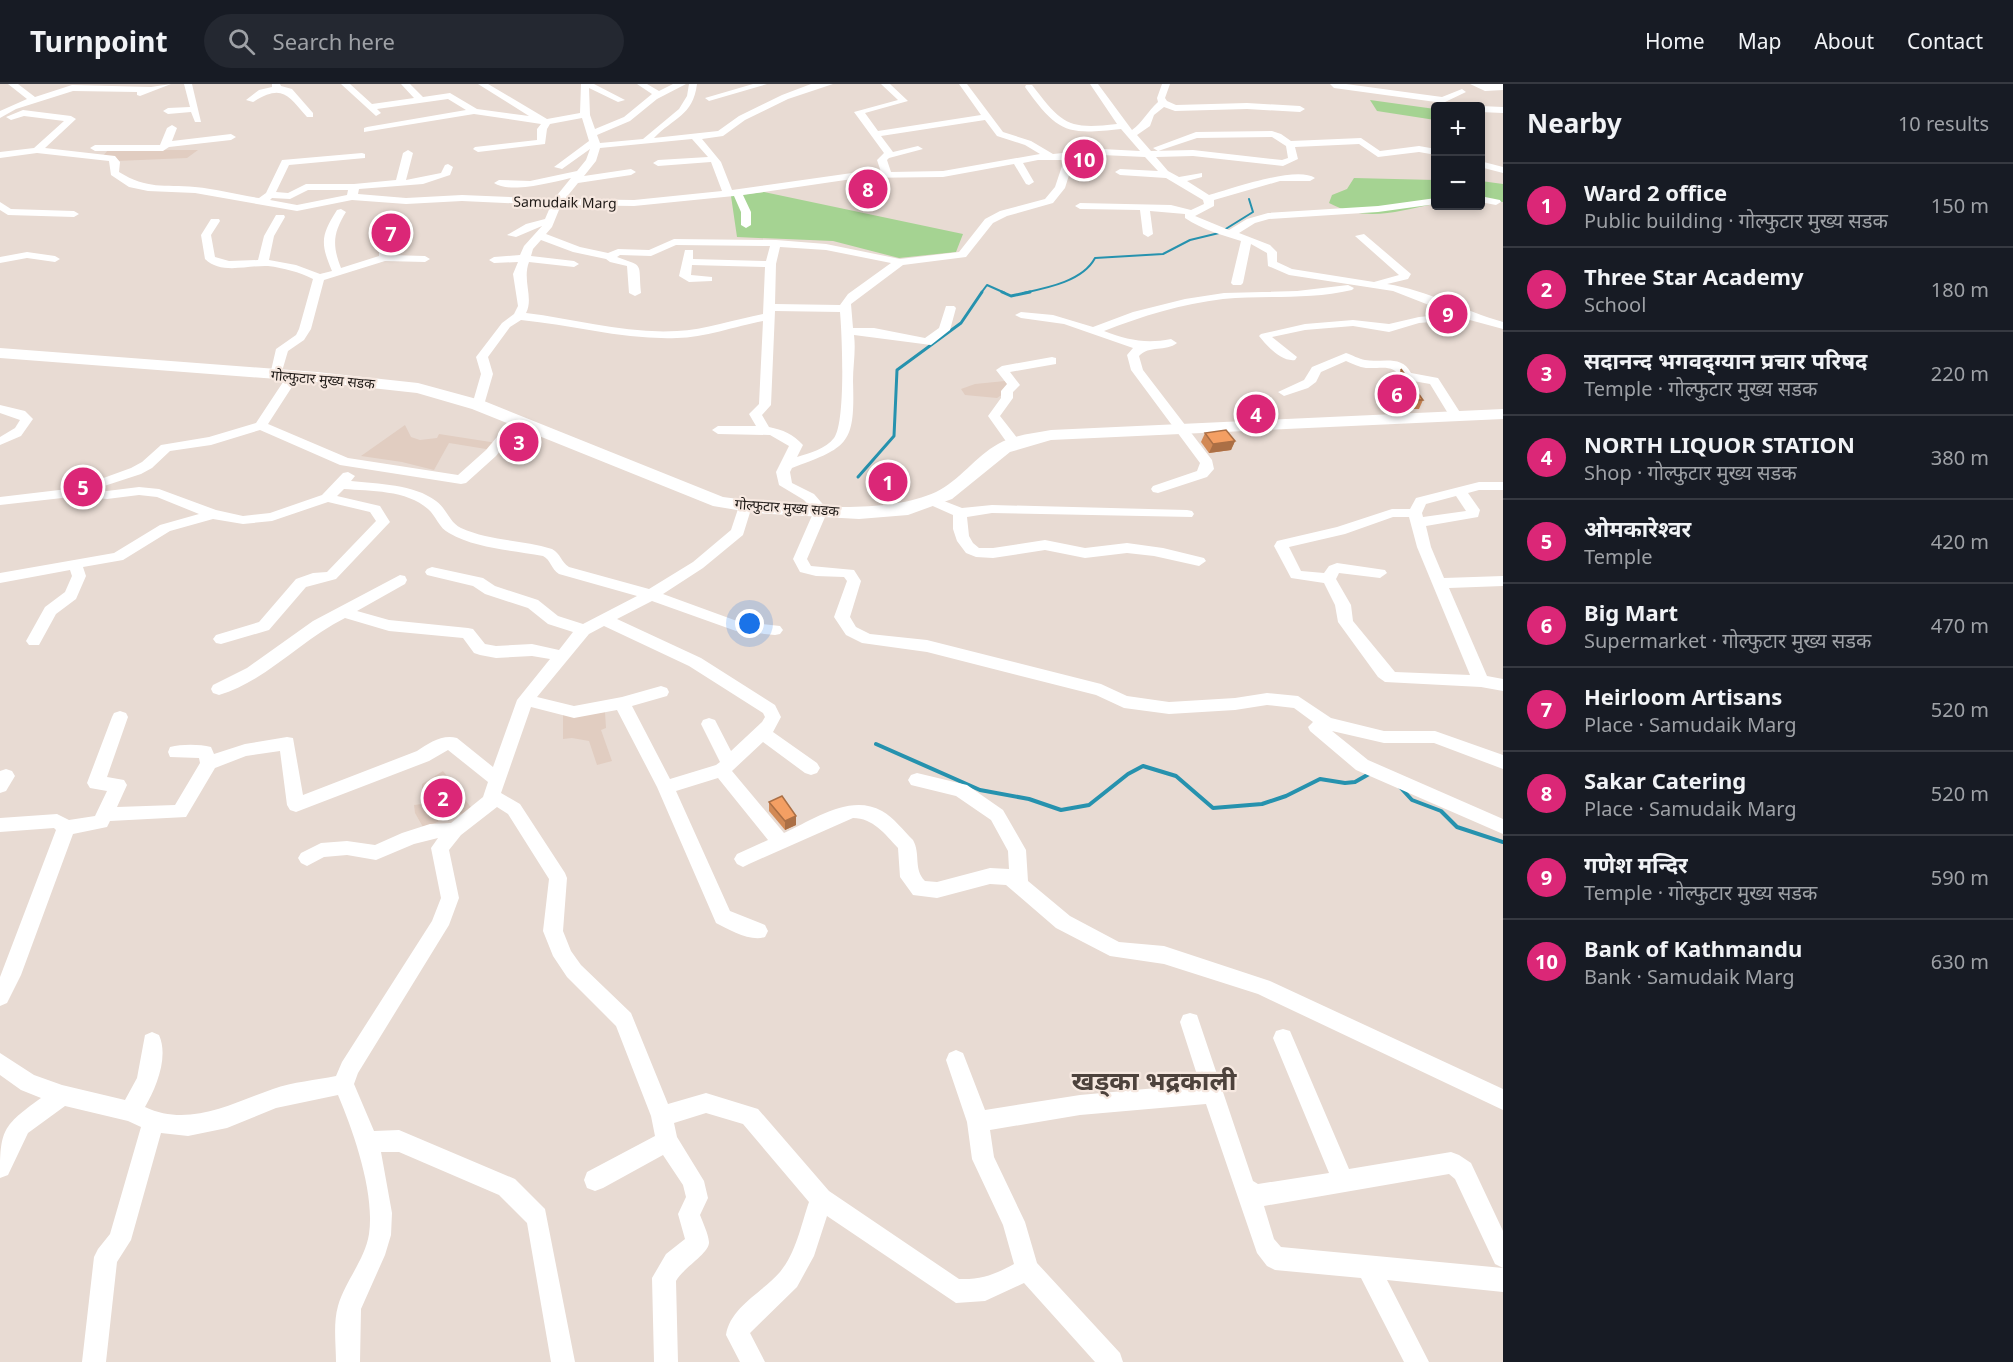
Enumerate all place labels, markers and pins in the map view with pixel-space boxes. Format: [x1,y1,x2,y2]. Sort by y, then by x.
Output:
pin: 10 [1064,136,1104,182]
pin: 8 [848,166,888,212]
pin: 7 [372,210,410,256]
pin: 9 [1428,292,1468,336]
pin: 6 [1378,372,1416,416]
pin: 4 [1236,392,1276,436]
pin: 3 [500,420,538,464]
pin: 1 [868,460,908,504]
pin: 5 [64,464,103,510]
pin: 2 [424,776,462,820]

